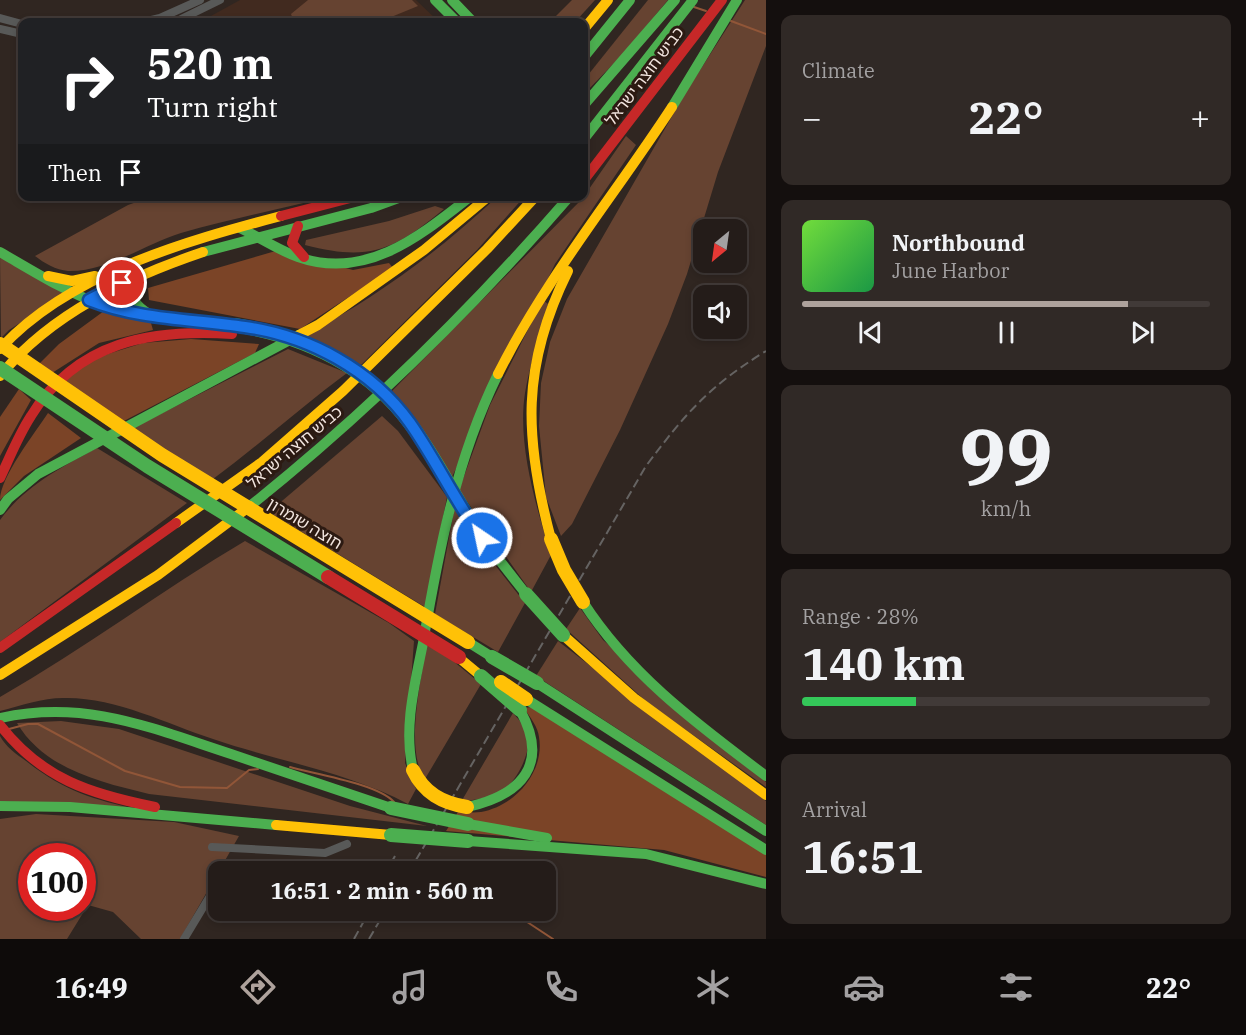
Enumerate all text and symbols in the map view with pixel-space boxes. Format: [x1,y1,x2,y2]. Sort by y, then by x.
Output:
street label: כביש חוצה ישראל [600,23,688,129]
text: 520 m [147,36,273,91]
icon: right [48,42,126,120]
text: Climate [802,57,875,84]
text: 22° [968,88,1044,146]
text: Turn right [147,89,278,124]
text: − [802,96,822,139]
text: + [1190,96,1210,139]
icon: arrive [114,156,147,189]
text: Then [48,158,102,187]
north arrow [693,219,747,273]
map controls [693,219,747,339]
text: Northbound [892,228,1025,257]
pin [96,257,147,308]
text: June Harbor [892,257,1009,284]
icon: arrive [105,266,138,299]
button: sound [693,285,747,339]
icon: previous [854,316,887,349]
icon: pause [990,316,1023,349]
icon: next [1126,316,1159,349]
street label: כביש חוצה ישראל [242,401,346,493]
text: 99 [959,405,1053,506]
street label: חוצה שומרון [264,493,346,553]
text: km/h [981,495,1031,522]
position arrow [450,506,514,570]
text: Range · 28% [802,603,919,630]
text: 140 km [802,634,965,692]
text: Arrival [802,796,867,823]
text: 16:51 [802,827,924,885]
speed limit sign: 100 [18,843,96,921]
text: 16:51 · 2 min · 560 m [270,876,494,905]
icon: directions [237,966,279,1008]
icon: music [389,966,431,1008]
icon: phone [540,966,582,1008]
icon: climate [692,966,734,1008]
icon: car [843,966,885,1008]
icon: filters [995,966,1037,1008]
text: 16:49 [55,970,128,1005]
text: 22° [1146,970,1191,1005]

